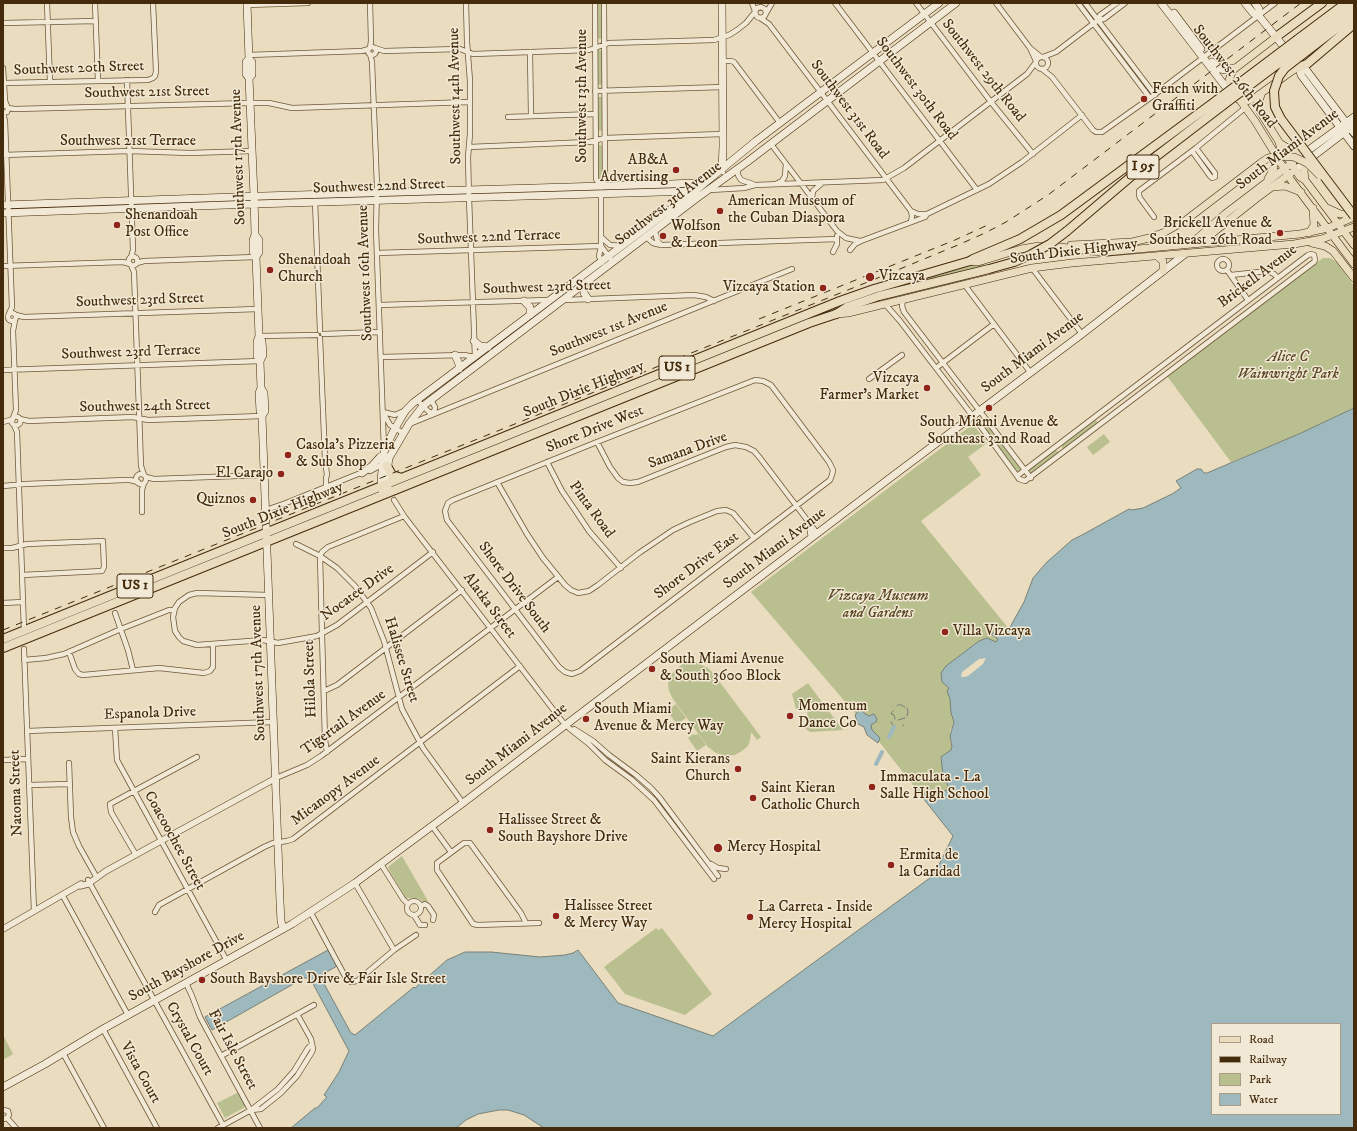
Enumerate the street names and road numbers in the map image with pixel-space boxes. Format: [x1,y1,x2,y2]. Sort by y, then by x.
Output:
street label: Southwest 29th Road [937,16,1029,126]
street label: Southwest 26th Road [1188,22,1280,132]
street label: Southwest 14th Avenue [446,27,466,165]
street label: Southwest 13th Avenue [574,29,592,163]
street label: Southwest 30th Road [871,34,961,144]
street label: Southwest 31st Road [806,57,892,163]
street label: Southwest 20th Street [13,58,145,80]
street label: Southwest 21st Street [84,83,210,103]
street label: Southwest 17th Avenue [228,89,250,225]
street label: South Miami Avenue [1233,106,1343,194]
street label: Southwest 21st Terrace [60,133,196,151]
road number: I 95 [1127,155,1159,179]
street label: Southwest 3rd Avenue [612,158,726,250]
street label: Southwest 22nd Street [312,176,446,198]
street label: Southwest 16th Avenue [355,205,377,341]
street label: Southwest 22nd Terrace [417,227,561,249]
street label: South Dixie Highway [1009,235,1139,269]
street label: Brickell Avenue [1215,241,1301,313]
street label: Southwest 23rd Street [482,277,612,299]
street label: Southwest 23rd Street [75,290,205,312]
street label: Southwest 1st Avenue [547,298,671,362]
street label: South Miami Avenue [978,309,1088,397]
street label: Southwest 23rd Terrace [61,342,201,364]
road number: US 1 [659,356,695,380]
street label: South Dixie Highway [521,358,647,422]
street label: Southwest 24th Street [79,397,211,417]
street label: Shore Drive West [544,402,646,458]
street label: Samana Drive [646,428,730,474]
street label: Pinta Road [564,478,618,542]
street label: South Dixie Highway [220,479,346,543]
street label: South Miami Avenue [720,505,830,593]
street label: Shore Drive East [651,528,743,604]
street label: Shore Drive South [474,539,554,637]
street label: Nocatee Drive [318,560,398,626]
street label: Alatka Street [458,570,520,642]
road number: US 1 [117,574,153,598]
street label: Southwest 17th Avenue [248,605,270,741]
street label: Halissee Street [379,615,423,705]
street label: Hilola Street [301,640,321,718]
street label: Tigertail Avenue [298,686,390,760]
street label: South Miami Avenue [463,700,571,790]
street label: Espanola Drive [104,703,196,725]
street label: Natoma Street [6,749,28,837]
street label: Micanopy Avenue [288,752,384,830]
street label: Coacoochee Street [139,788,209,894]
street label: South Bayshore Drive [126,928,248,1006]
street label: Crystal Court [161,999,217,1079]
street label: Fair Isle Street [203,1007,261,1093]
street label: Vista Court [116,1039,164,1107]

